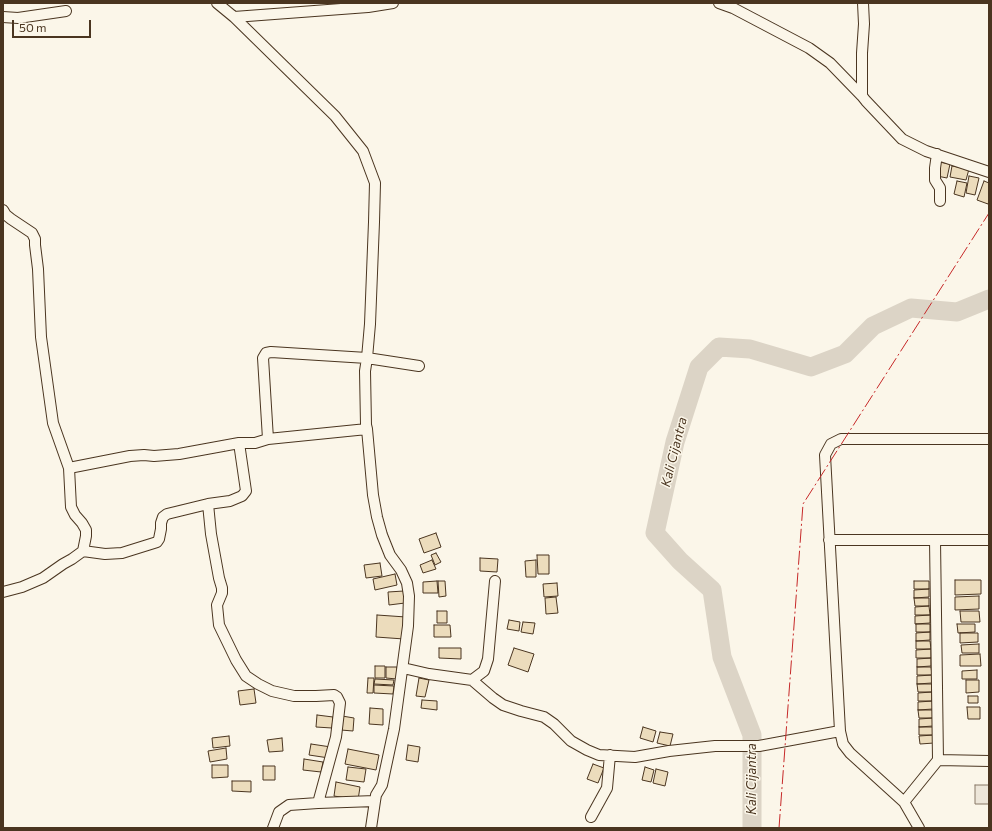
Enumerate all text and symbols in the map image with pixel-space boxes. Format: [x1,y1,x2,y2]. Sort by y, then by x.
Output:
scale bar [14,12,93,38]
text: 50 m [19,20,47,34]
water label: Kali Cijantra [658,415,690,489]
water label: Kali Cijantra [744,743,760,815]

